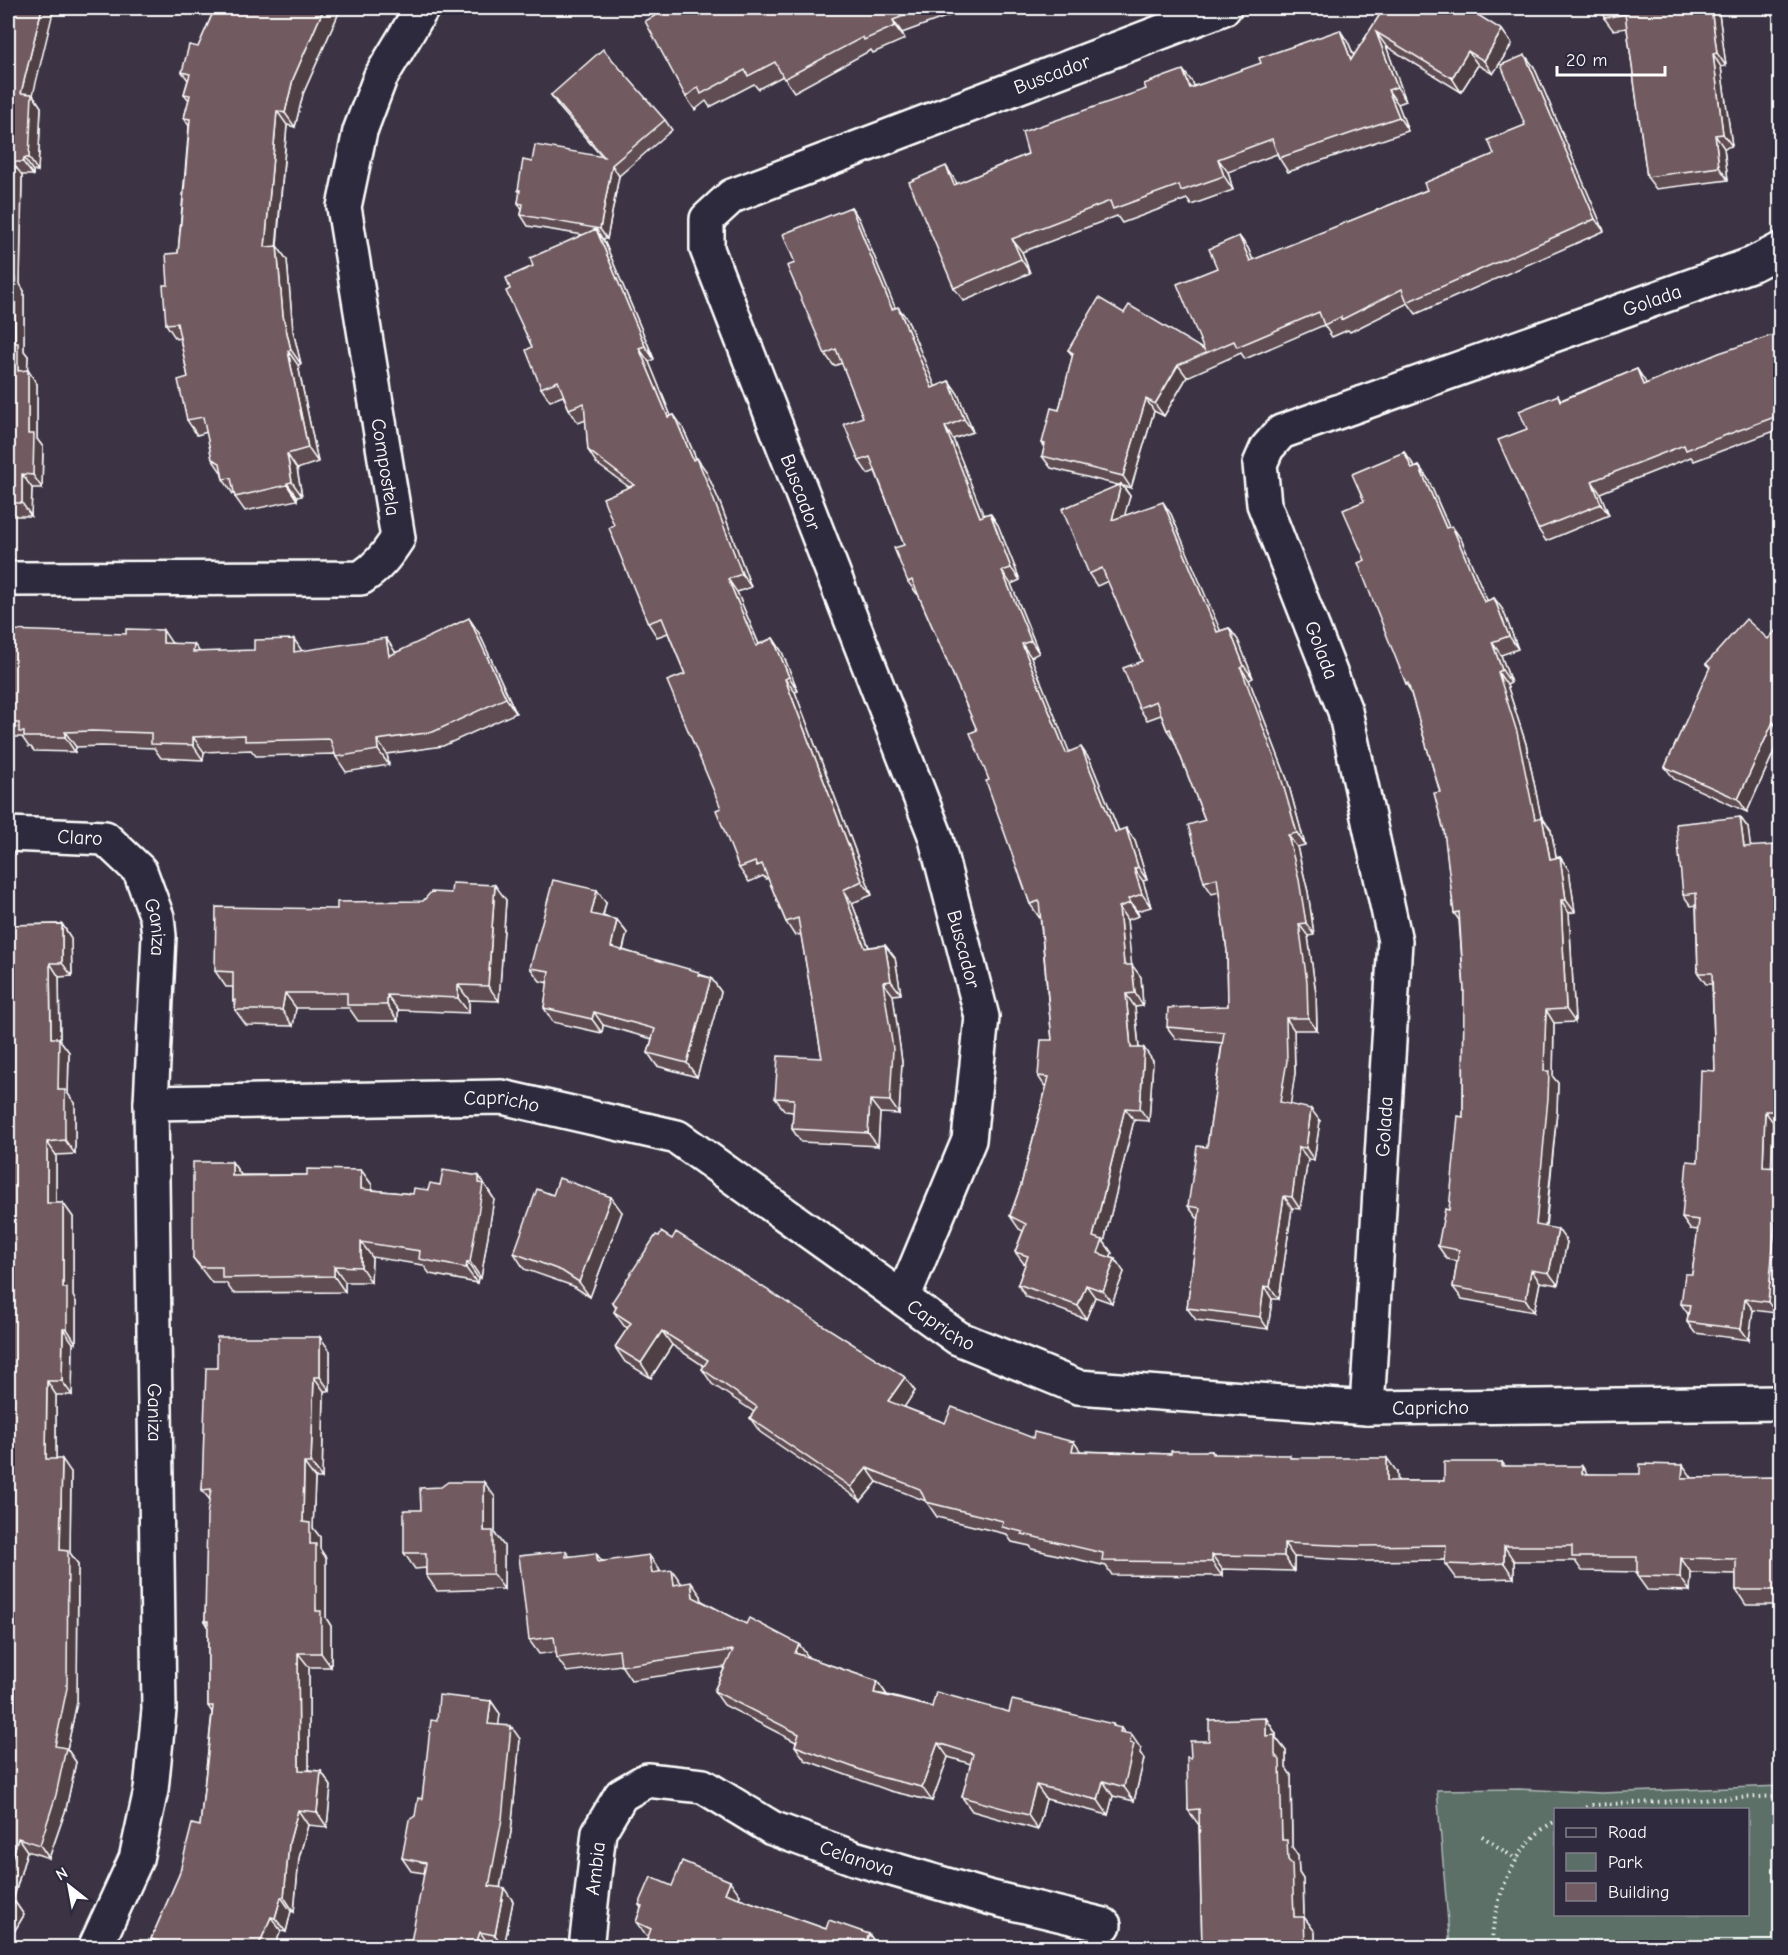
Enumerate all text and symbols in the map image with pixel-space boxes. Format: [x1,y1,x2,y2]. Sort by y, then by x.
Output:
scale bar [1557,39,1665,77]
street label: Buscador [1010,49,1094,99]
text: 20 m [1566,50,1607,71]
street label: Golada [1620,280,1684,321]
street label: Compostela [366,417,405,518]
street label: Buscador [775,451,826,534]
street label: Golada [1300,618,1343,683]
street label: Claro [57,825,103,850]
street label: Ganiza [139,895,170,957]
street label: Buscador [942,908,985,991]
street label: Capricho [463,1086,542,1117]
street label: Golada [1371,1096,1398,1157]
street label: Capricho [903,1294,978,1356]
street label: Ganiza [143,1383,166,1442]
street label: Capricho [1392,1396,1469,1420]
legend [1554,1808,1749,1916]
text: Road [1608,1822,1647,1843]
street label: Celanova [816,1835,897,1881]
street label: Ambia [581,1841,610,1897]
text: Park [1608,1852,1643,1873]
north arrow [39,1856,99,1916]
text: N [53,1864,71,1884]
text: Building [1608,1882,1670,1903]

